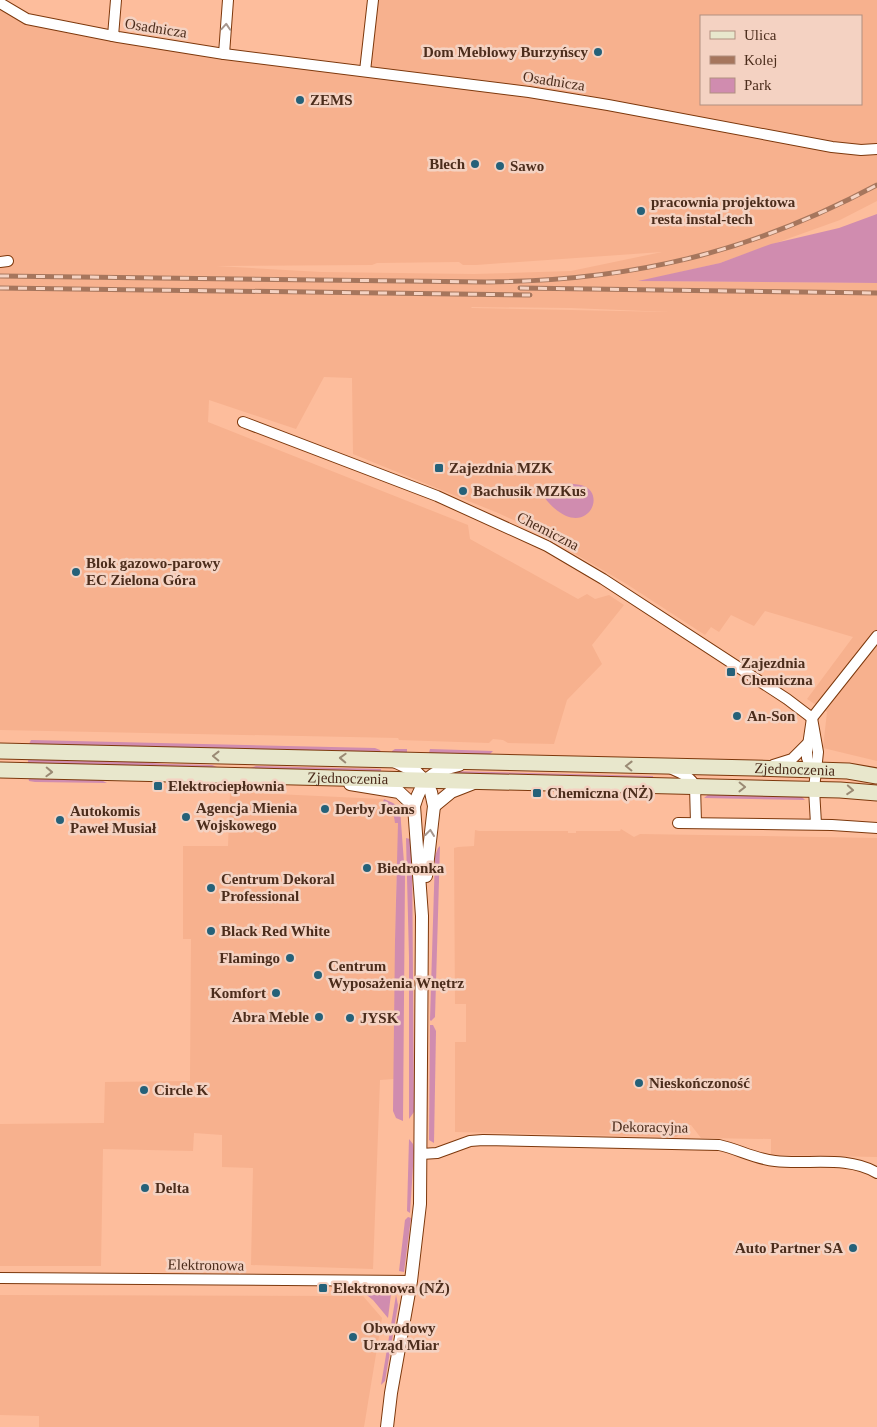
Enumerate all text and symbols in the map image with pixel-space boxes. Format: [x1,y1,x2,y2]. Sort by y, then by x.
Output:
street label: Osadnicza [124,15,188,41]
legend [700,15,862,105]
one-way arrow [221,23,232,31]
text: Ulica [744,27,777,43]
place label: Dom Meblowy Burzyńscy [423,44,588,60]
marker: Dom Meblowy Burzyńscy [592,46,604,58]
text: Kolej [744,52,777,68]
street label: Osadnicza [522,68,586,94]
text: Park [744,77,772,93]
place label: ZEMS [310,92,353,108]
marker: ZEMS [294,94,306,106]
place label: Blech [429,156,466,172]
marker: Blech [469,158,481,170]
place label: Sawo [510,158,544,174]
marker: Sawo [494,160,506,172]
place label: pracownia projektowa resta instal-tech [651,194,796,227]
marker: pracownia projektowa resta instal-tech [635,205,647,217]
place label: Zajezdnia MZK [449,460,553,476]
marker: Zajezdnia MZK [433,462,445,474]
place label: Bachusik MZKus [473,483,586,499]
marker: Bachusik MZKus [457,485,469,497]
street label: Chemiczna [514,509,582,554]
place label: Blok gazowo-parowy EC Zielona Góra [86,555,221,588]
marker: Blok gazowo-parowy EC Zielona Góra [70,566,82,578]
place label: Zajezdnia Chemiczna [741,655,813,688]
marker: Zajezdnia Chemiczna [725,666,737,678]
place label: An-Son [747,708,796,724]
marker: An-Son [731,710,743,722]
one-way arrow [212,751,220,761]
one-way arrow [339,753,347,764]
one-way arrow [625,760,633,771]
street label: Zjednoczenia [754,760,836,779]
one-way arrow [45,767,53,777]
street label: Zjednoczenia [307,769,389,787]
place label: Elektrociepłownia [168,778,285,794]
marker: Elektrociepłownia [152,780,164,792]
one-way arrow [739,782,747,793]
place label: Chemiczna (NŻ) [547,785,653,802]
one-way arrow [846,785,854,796]
marker: Chemiczna (NŻ) [531,787,543,799]
place label: Agencja Mienia Wojskowego [196,800,298,833]
place label: Derby Jeans [335,801,415,817]
place label: Autokomis Paweł Musiał [70,803,157,836]
marker: Derby Jeans [319,803,331,815]
marker: Agencja Mienia Wojskowego [180,811,192,823]
marker: Autokomis Paweł Musiał [54,814,66,826]
one-way arrow [424,829,435,837]
place label: Biedronka [377,860,445,876]
marker: Biedronka [361,862,373,874]
place label: Centrum Dekoral Professional [221,871,335,904]
marker: Centrum Dekoral Professional [205,882,217,894]
place label: Black Red White [221,923,330,939]
marker: Black Red White [205,925,217,937]
place label: Flamingo [219,950,280,966]
marker: Flamingo [284,952,296,964]
place label: Centrum Wyposażenia Wnętrz [328,958,465,991]
marker: Centrum Wyposażenia Wnętrz [312,969,324,981]
place label: Komfort [210,985,266,1001]
marker: Komfort [270,987,282,999]
place label: Abra Meble [232,1009,309,1025]
place label: JYSK [360,1010,399,1026]
marker: Abra Meble [313,1011,325,1023]
marker: JYSK [344,1012,356,1024]
place label: Nieskończoność [649,1075,750,1091]
marker: Nieskończoność [633,1077,645,1089]
place label: Circle K [154,1082,209,1098]
marker: Circle K [138,1084,150,1096]
street label: Dekoracyjna [612,1118,689,1136]
place label: Delta [155,1180,190,1196]
marker: Delta [139,1182,151,1194]
place label: Auto Partner SA [735,1240,843,1256]
marker: Auto Partner SA [847,1242,859,1254]
street label: Elektronowa [168,1256,245,1274]
place label: Elektronowa (NŻ) [333,1280,450,1297]
marker: Elektronowa (NŻ) [317,1282,329,1294]
place label: Obwodowy Urząd Miar [363,1320,440,1353]
marker: Obwodowy Urząd Miar [347,1331,359,1343]

